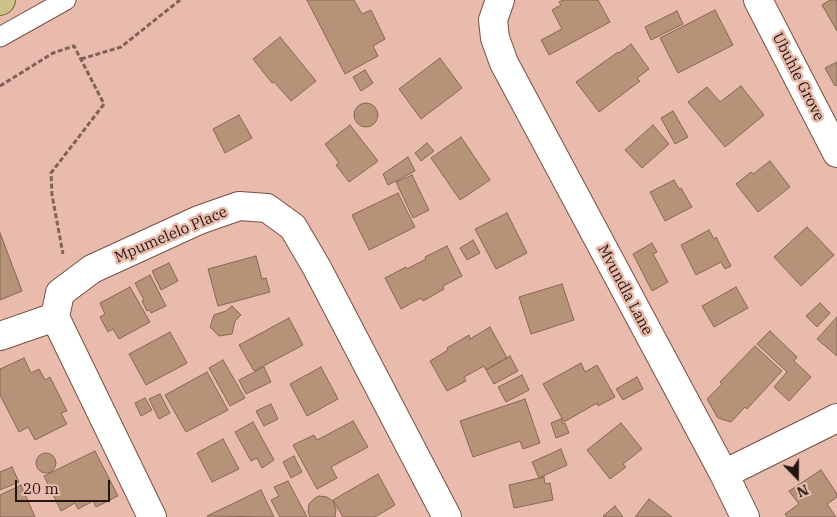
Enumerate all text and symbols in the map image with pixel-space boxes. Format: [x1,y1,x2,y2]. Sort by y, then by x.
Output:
street label: Ubuhle Grove [768,30,828,124]
street label: Mpumelelo Place [112,203,230,267]
street label: Mvundla Lane [594,242,656,338]
north arrow [772,452,822,502]
scale bar [18,470,112,502]
text: 20 m [23,479,59,498]
text: N [794,480,811,501]

